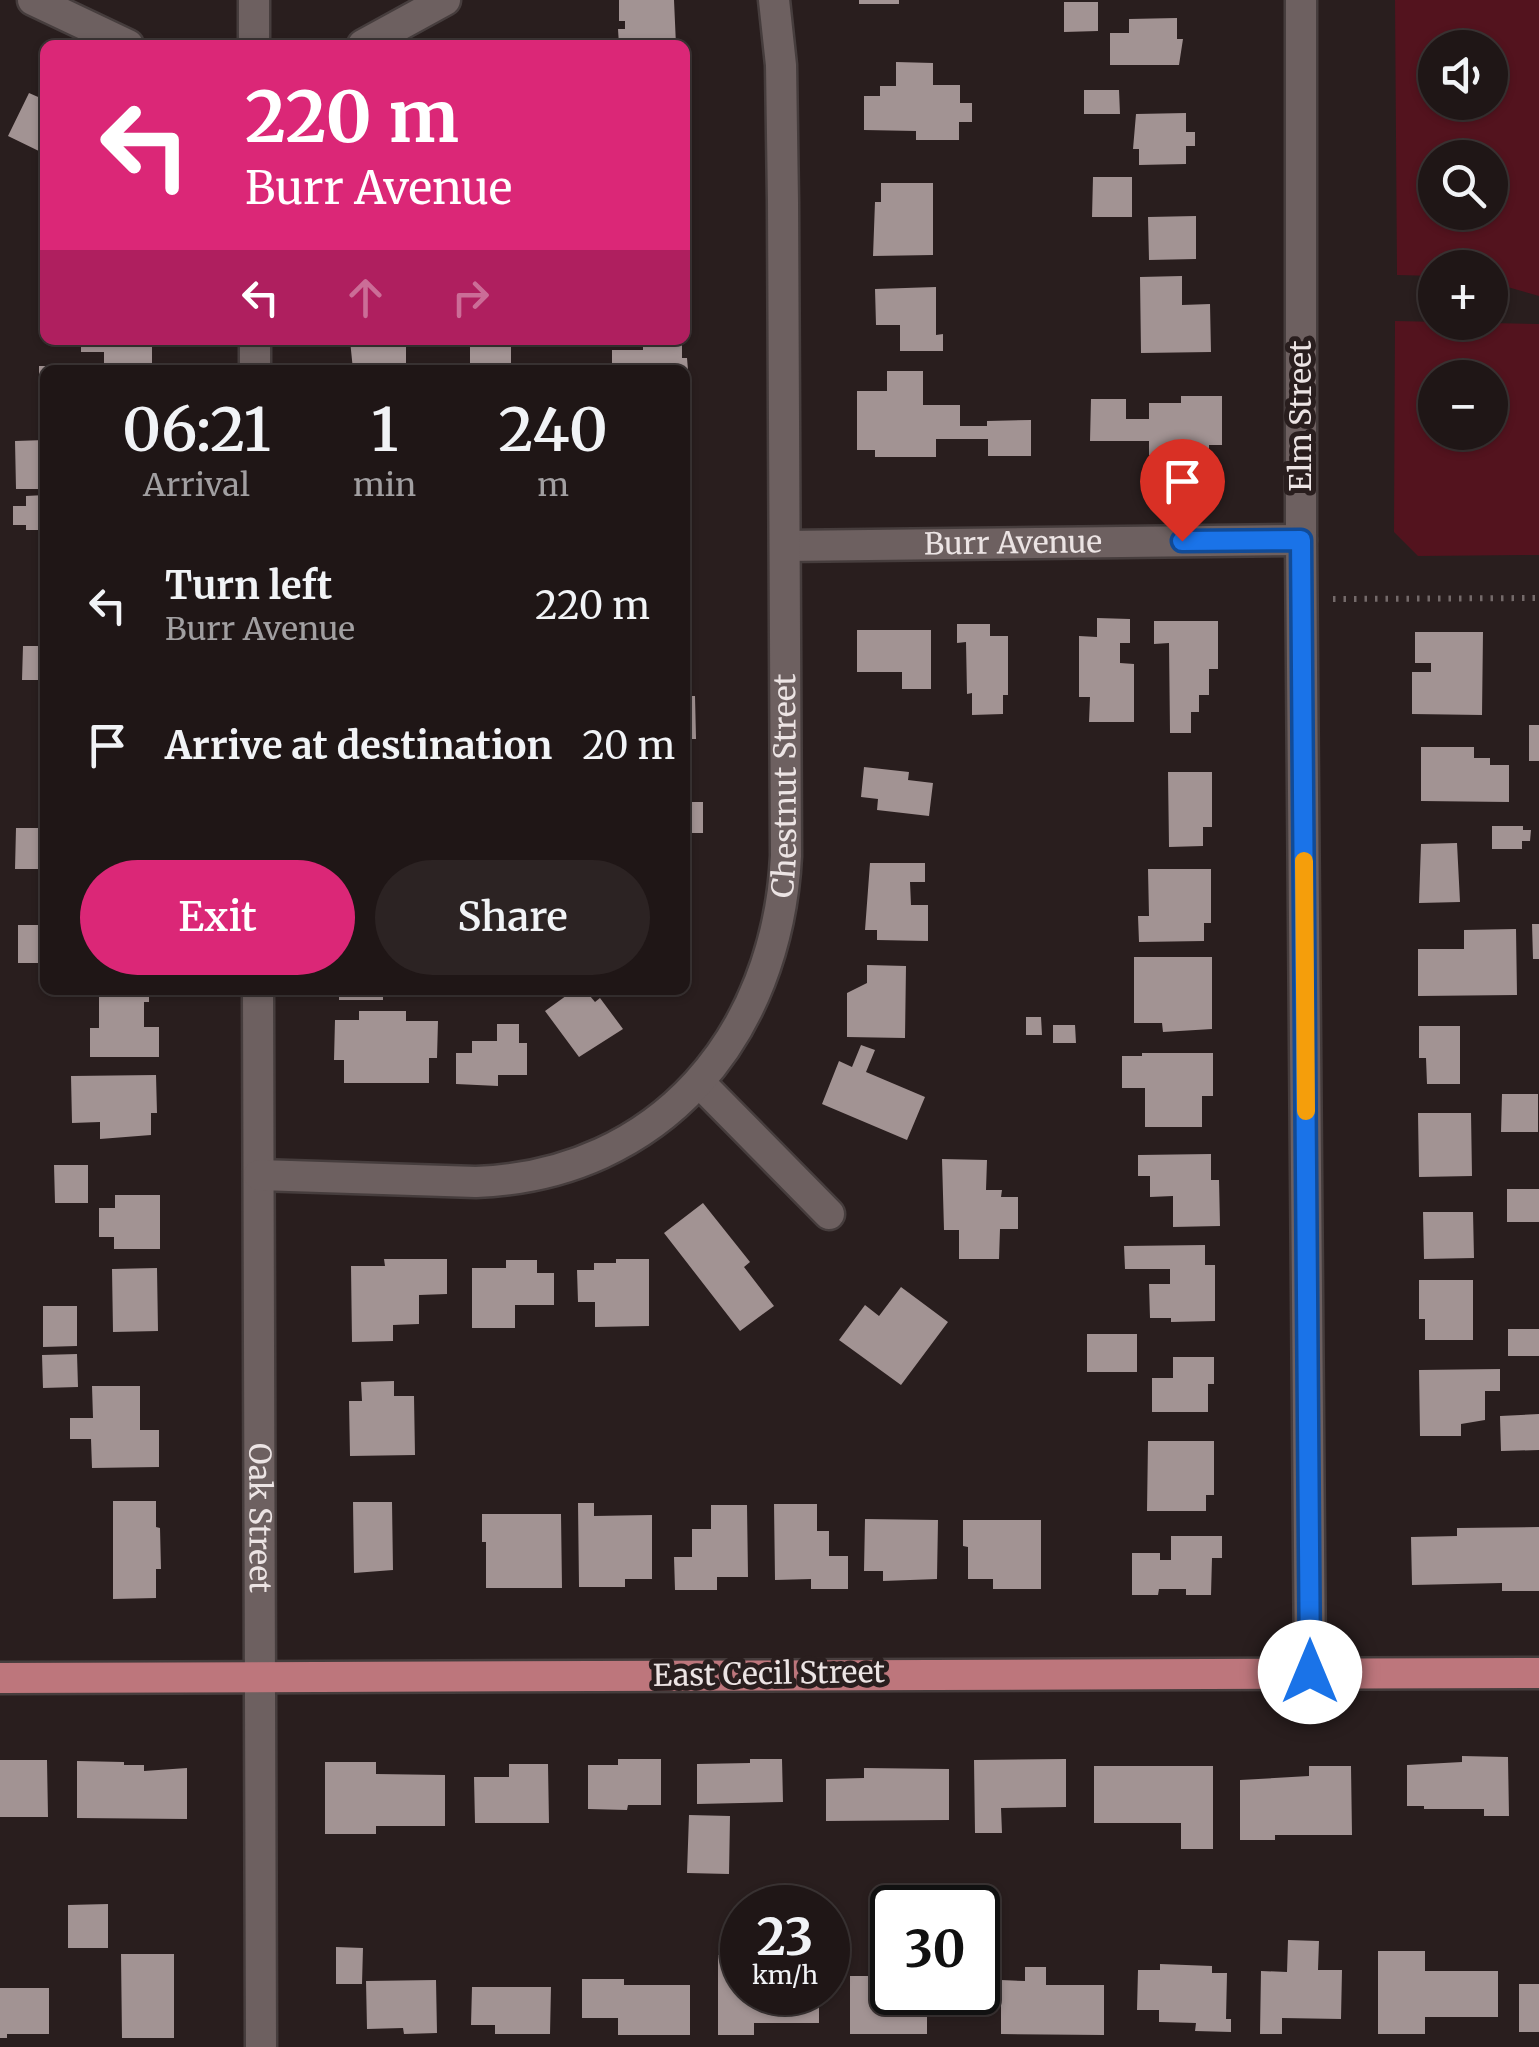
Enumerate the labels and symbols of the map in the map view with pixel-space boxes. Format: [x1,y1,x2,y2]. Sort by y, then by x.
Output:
street label: Elm Street [1281,340,1319,492]
pin [1140,439,1225,542]
street label: Burr Avenue [924,522,1102,562]
street label: Chestnut Street [762,673,804,900]
street label: Oak Street [241,1443,280,1593]
position arrow [1258,1620,1362,1724]
street label: East Cecil Street [653,1652,886,1694]
speed limit sign: 30 [870,1885,1000,2015]

